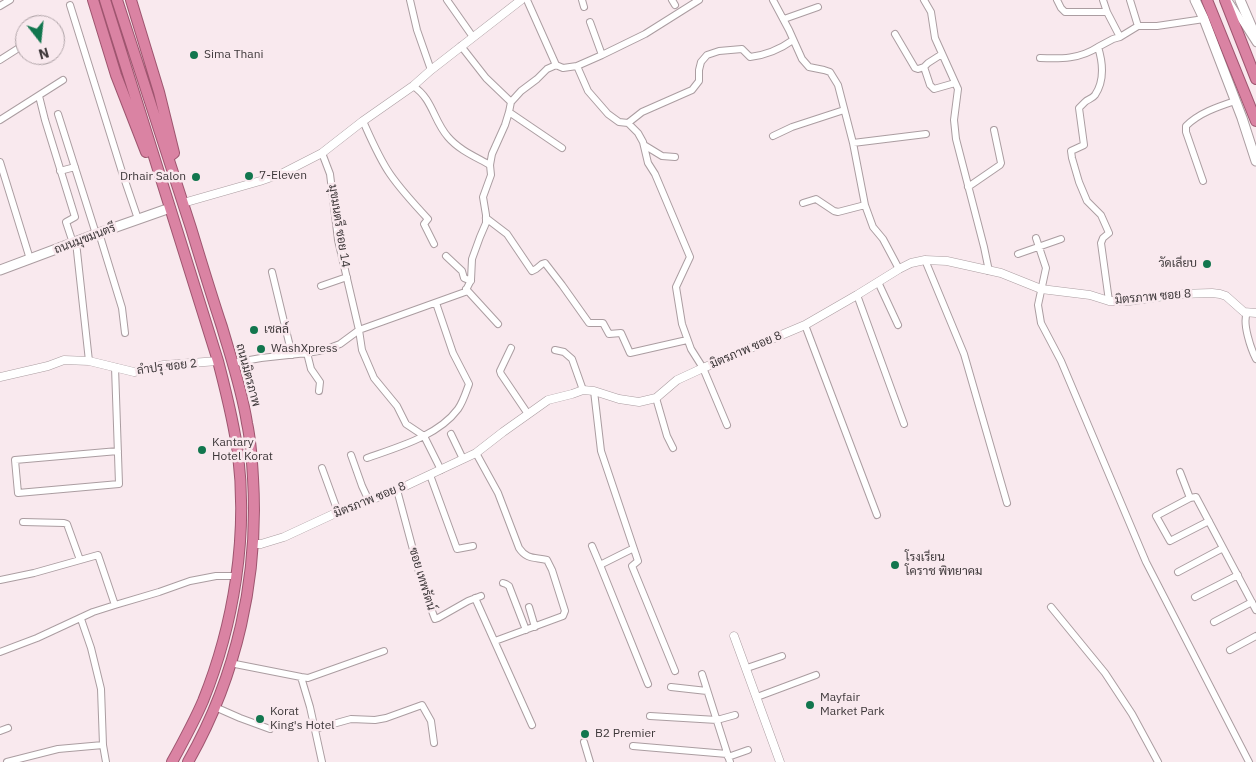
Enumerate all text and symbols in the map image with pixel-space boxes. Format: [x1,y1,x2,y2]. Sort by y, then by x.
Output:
north arrow [15,15,65,65]
text: N [37,43,51,64]
place label: Sima Thani [204,48,264,62]
marker: Sima Thani [188,49,200,61]
place label: 7-Eleven [259,169,307,183]
place label: Drhair Salon [120,170,186,184]
marker: 7-Eleven [243,170,255,182]
marker: Drhair Salon [190,171,202,183]
street label: มุขมนตรี ซอย 14 [325,183,353,269]
street label: ถนนมุขมนตรี [52,221,118,257]
place label: วัดเลียบ [1158,257,1197,271]
marker: วัดเลียบ [1201,258,1213,270]
street label: มิตรภาพ ซอย 8 [1114,286,1192,308]
place label: เชลล์ [264,323,289,337]
marker: เชลล์ [248,324,260,336]
street label: มิตรภาพ ซอย 8 [708,328,784,372]
street label: ถนนมิตรภาพ [233,342,263,408]
place label: WashXpress [271,342,338,356]
marker: WashXpress [255,343,267,355]
street label: ลำปรุ ซอย 2 [136,356,198,378]
place label: Kantary Hotel Korat [212,436,273,464]
marker: Kantary Hotel Korat [196,444,208,456]
street label: มิตรภาพ ซอย 8 [332,479,408,521]
street label: ซอย เทพรัตน์ [406,546,438,612]
place label: โรงเรียน โคราช พิทยาคม [905,551,982,579]
marker: โรงเรียน โคราช พิทยาคม [889,559,901,571]
place label: Mayfair Market Park [820,691,885,719]
marker: Mayfair Market Park [804,699,816,711]
place label: Korat King's Hotel [270,705,335,733]
marker: Korat King's Hotel [254,713,266,725]
place label: B2 Premier [595,727,655,741]
marker: B2 Premier [579,728,591,740]

